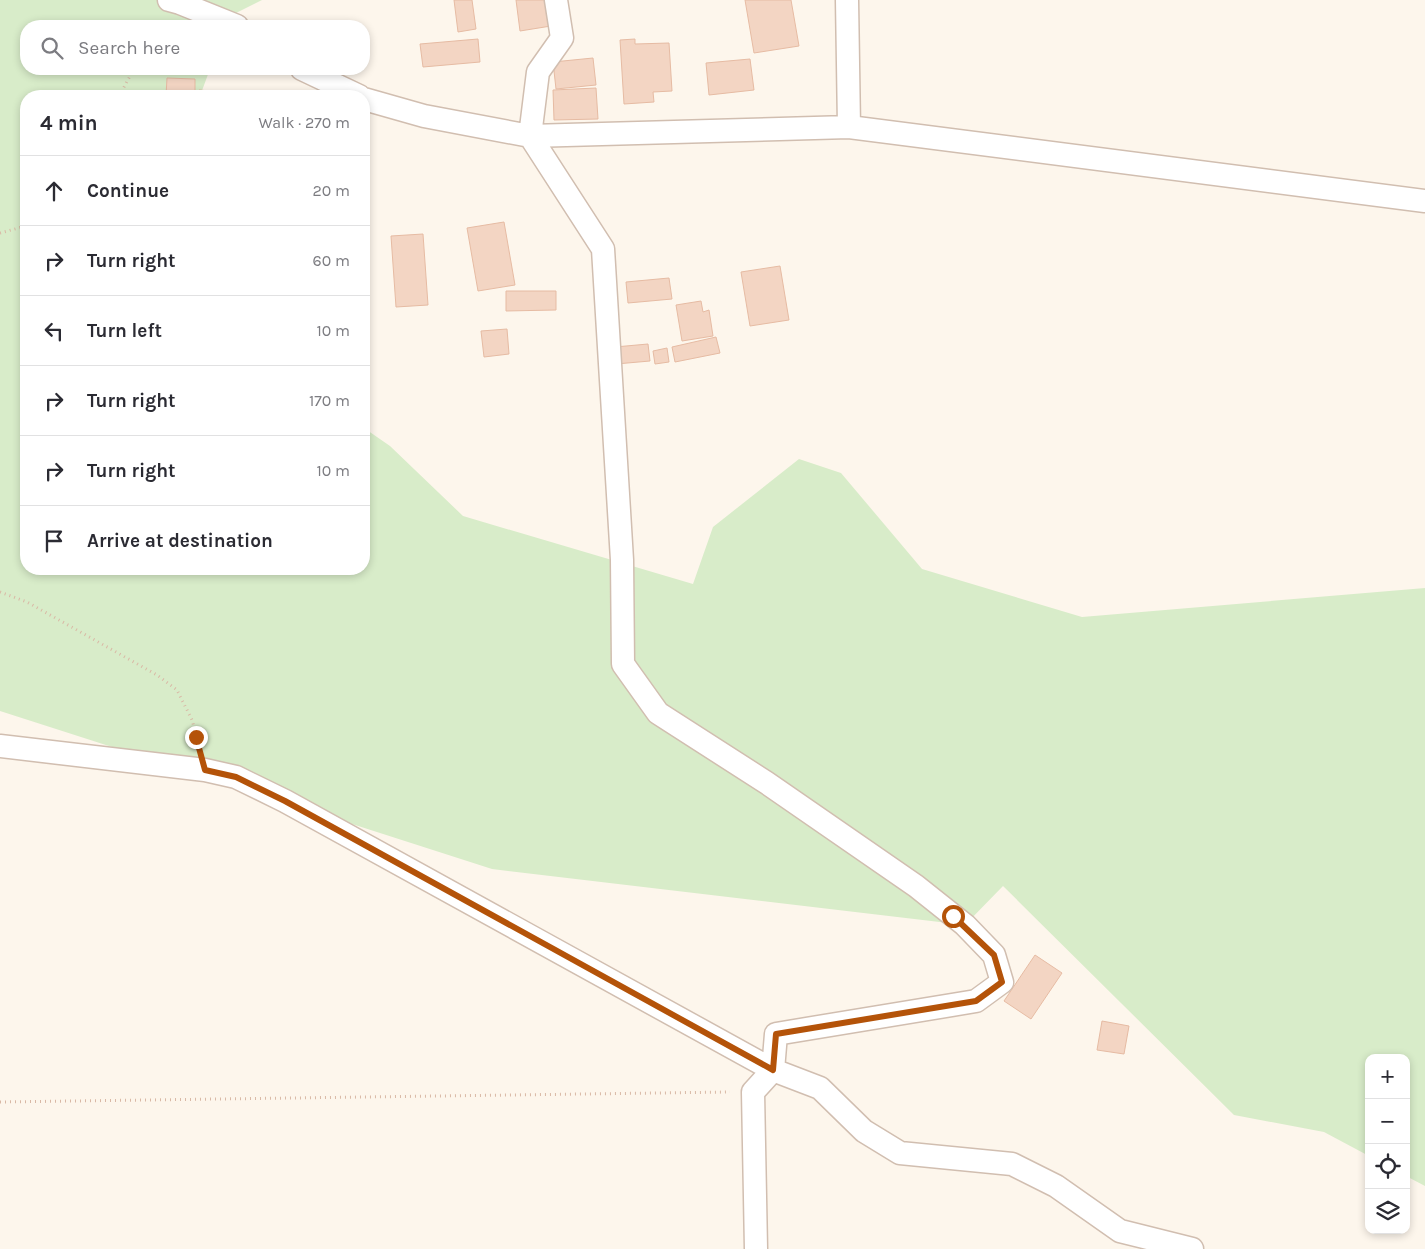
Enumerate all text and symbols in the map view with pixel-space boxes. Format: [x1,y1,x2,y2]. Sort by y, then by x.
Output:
search box [20,20,370,75]
icon: search [38,34,66,62]
text: Search here [78,37,180,59]
text: 4 min [40,111,98,135]
text: Walk · 270 m [258,113,350,132]
icon: ahead [40,177,68,205]
text: Continue [87,180,169,202]
text: 20 m [312,181,350,200]
icon: right [40,247,68,275]
text: Turn right [87,250,176,272]
text: 60 m [313,251,350,270]
icon: left [40,317,68,345]
text: Turn left [87,320,162,342]
text: 10 m [316,321,350,340]
icon: right [40,387,68,415]
text: Turn right [87,390,176,412]
text: 170 m [309,391,350,410]
icon: right [40,457,68,485]
text: Turn right [87,460,176,482]
text: 10 m [316,461,350,480]
icon: arrive [40,527,68,555]
text: Arrive at destination [87,530,273,552]
route end [185,726,208,749]
route start [942,905,965,928]
map controls [1365,1054,1410,1234]
button: + [1365,1054,1410,1099]
button: − [1365,1099,1410,1144]
button: locate [1365,1144,1410,1189]
button: layers [1365,1189,1410,1234]

